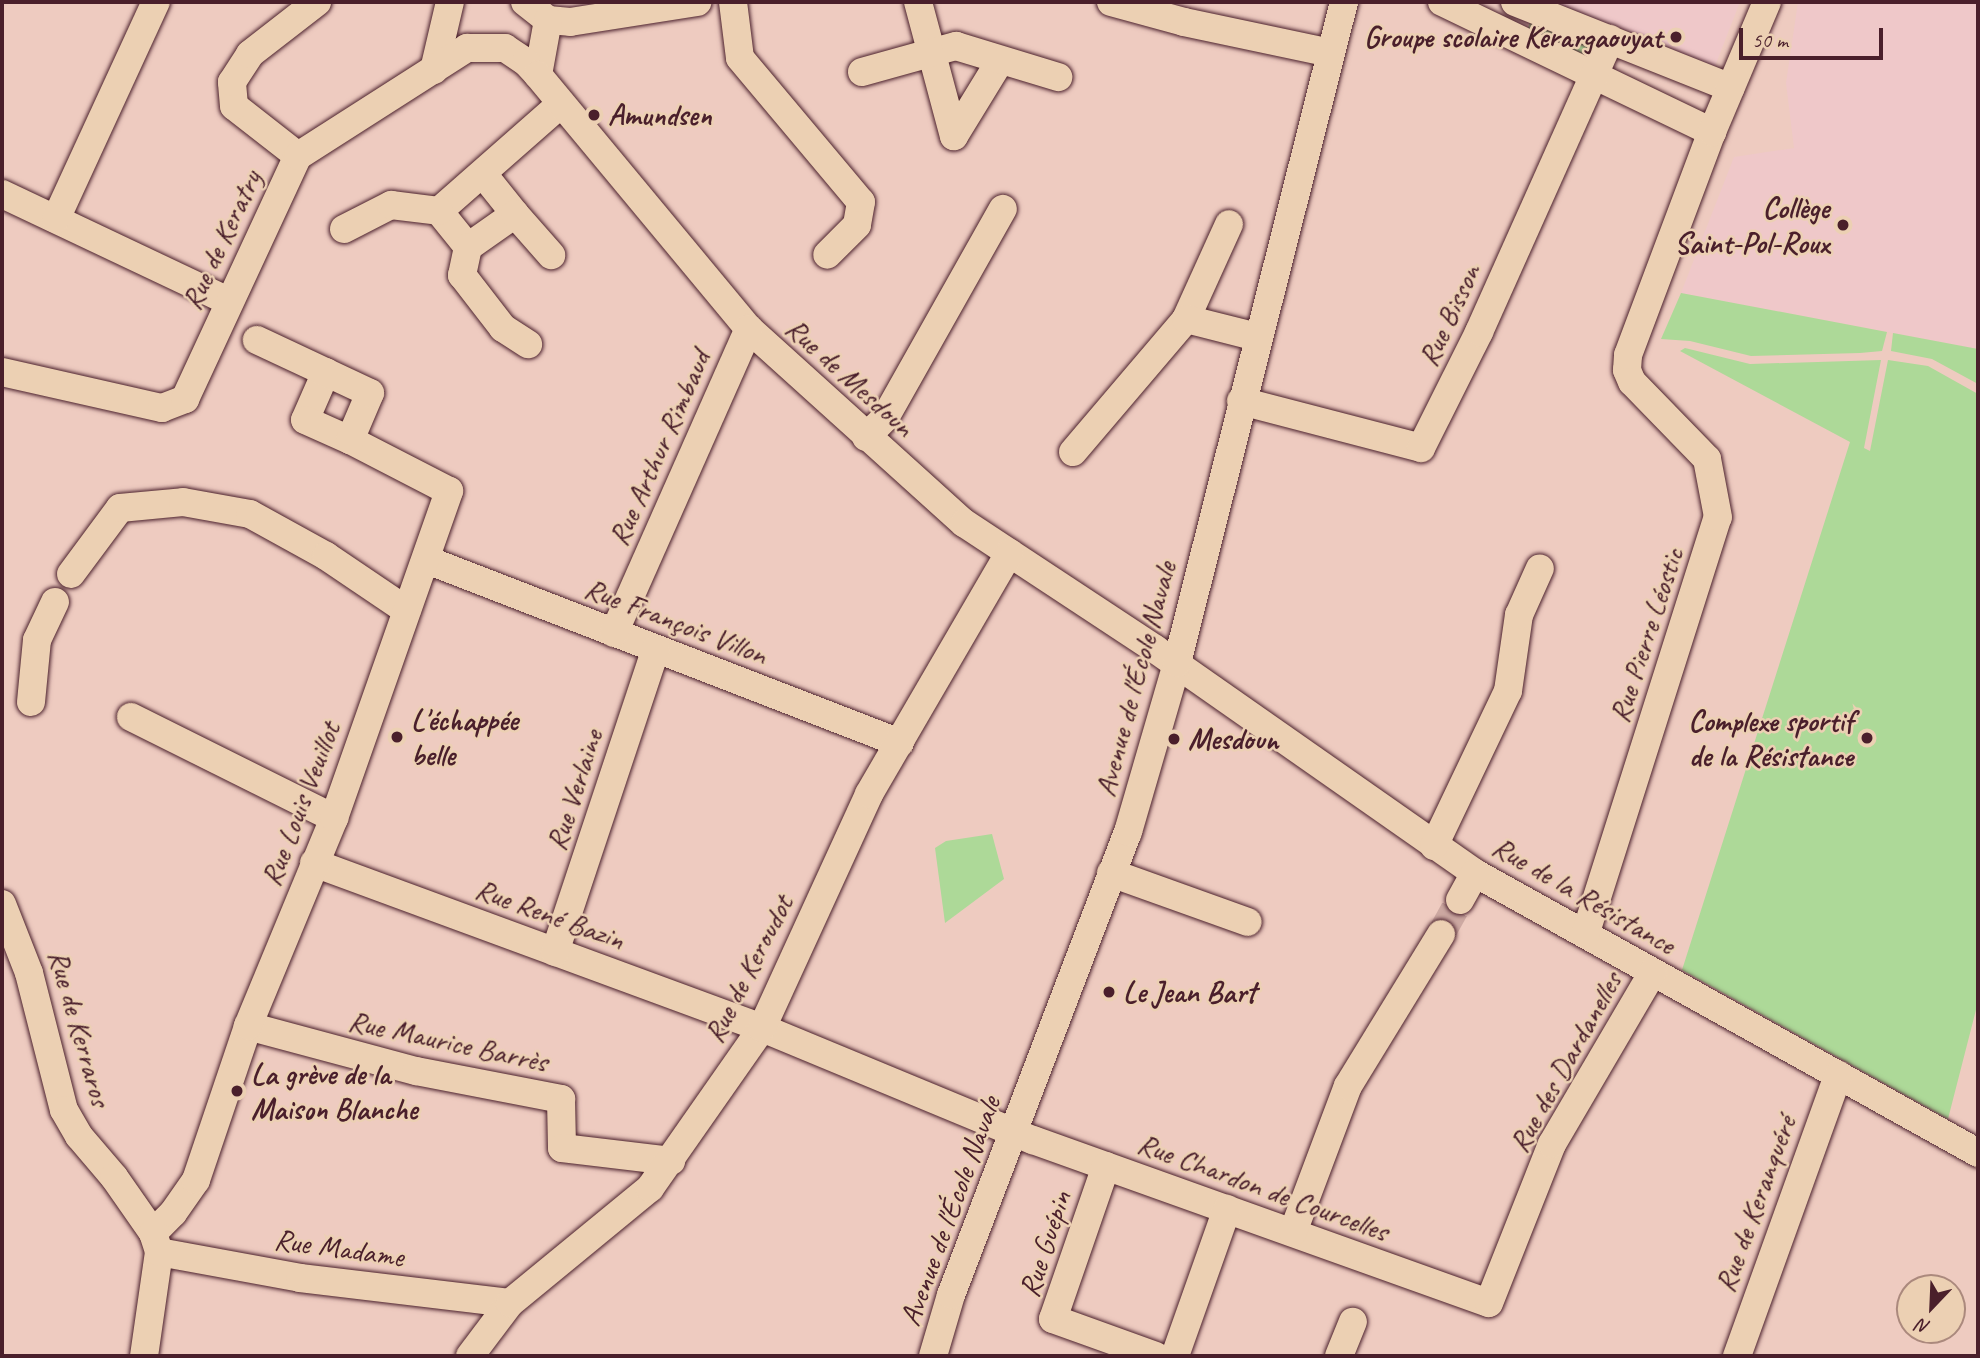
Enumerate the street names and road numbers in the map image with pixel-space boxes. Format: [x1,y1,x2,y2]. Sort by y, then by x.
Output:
street label: Rue de Keratry [173,165,269,315]
street label: Rue Bisson [1410,258,1488,372]
street label: Rue de Mesdoun [778,310,922,444]
street label: Rue Arthur Rimbaud [600,346,718,550]
street label: Rue Pierre Léostic [1601,543,1691,727]
street label: Avenue de l'École Navale [1086,558,1184,800]
street label: Rue François Villon [580,570,772,672]
street label: Rue Louis Veuillot [252,717,348,891]
street label: Rue Verlaine [538,726,610,854]
street label: Rue de la Résistance [1486,828,1682,962]
street label: Rue René Bazin [470,870,630,958]
street label: Rue de Keroudot [696,889,800,1049]
street label: Rue de Kerraros [41,946,119,1110]
street label: Rue des Dardanelles [1501,965,1629,1159]
street label: Rue Maurice Barrès [345,1002,551,1080]
street label: Avenue de l'École Navale [892,1092,1008,1330]
street label: Rue de Keranquéré [1707,1111,1803,1297]
street label: Rue Chardon de Courcelles [1133,1125,1393,1249]
street label: Rue Guépin [1011,1186,1079,1302]
street label: Rue Madame [272,1221,406,1275]

